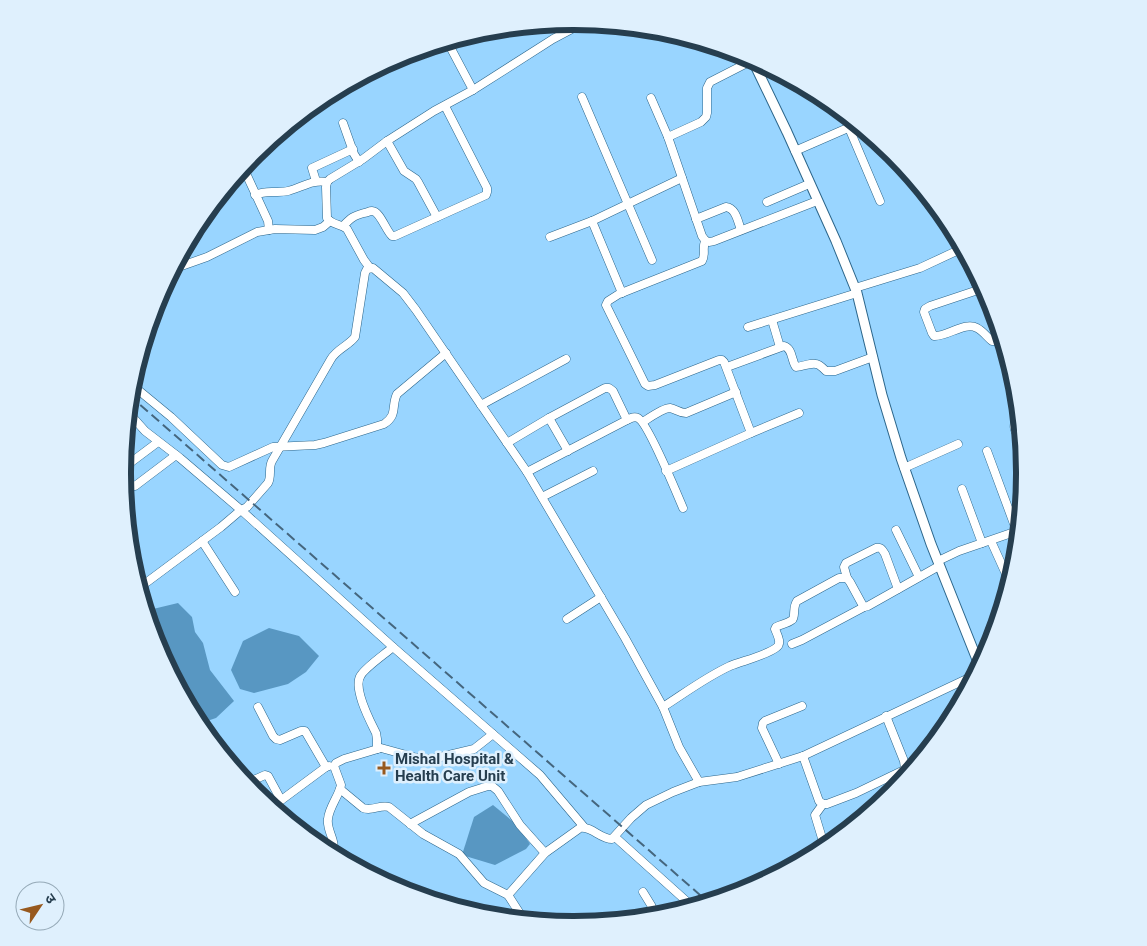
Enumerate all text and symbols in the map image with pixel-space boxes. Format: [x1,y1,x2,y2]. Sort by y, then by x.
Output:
place label: Mishal Hospital & Health Care Unit [395,750,514,785]
marker: Mishal Hospital & Health Care Unit [377,761,391,775]
north arrow [15,881,65,931]
text: उ [42,891,60,907]

